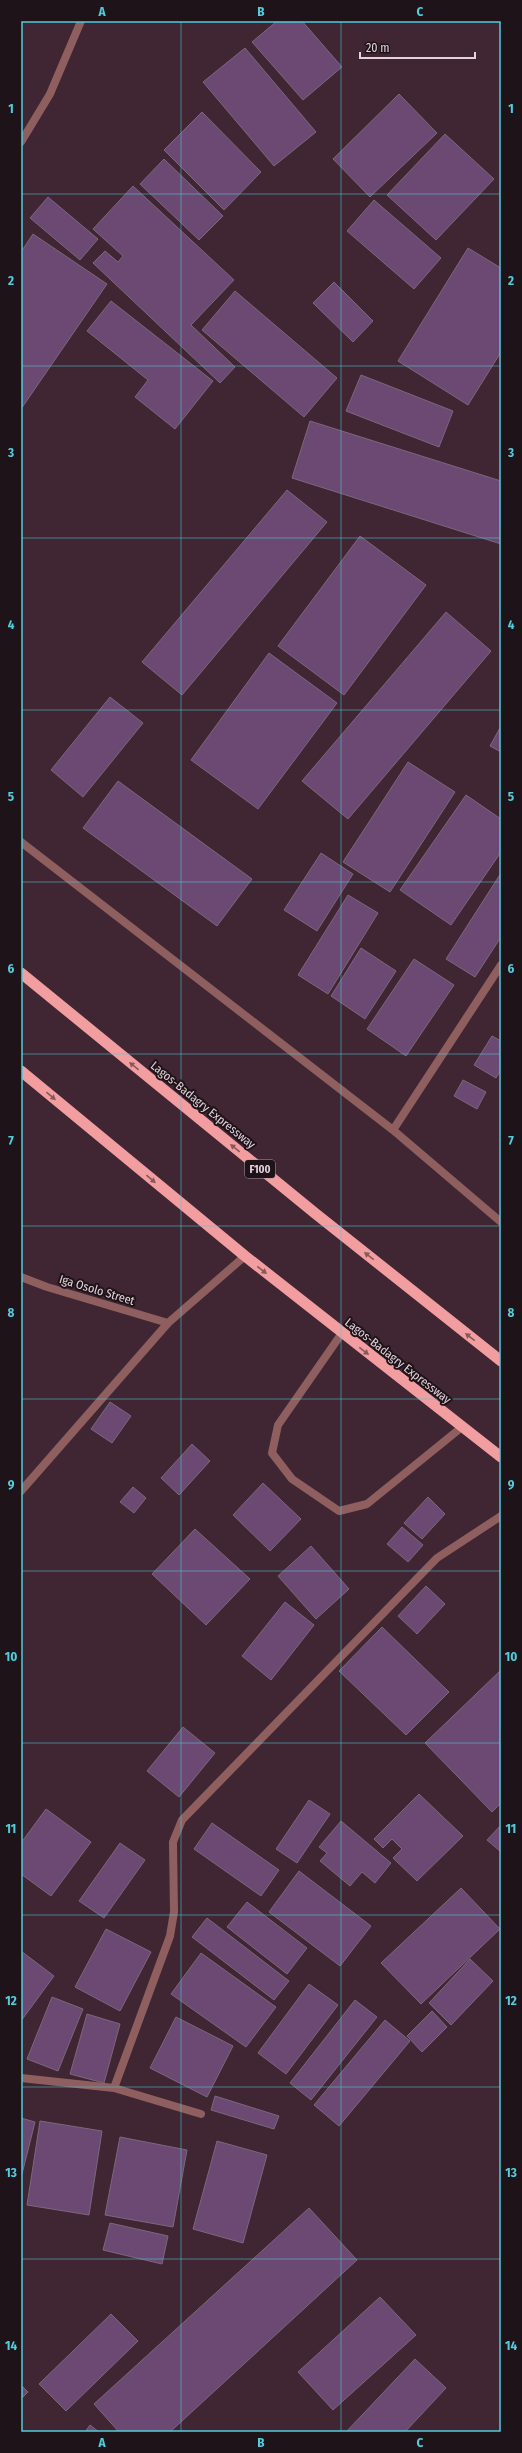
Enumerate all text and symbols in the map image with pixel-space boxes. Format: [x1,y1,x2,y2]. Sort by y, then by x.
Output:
text: A [97,4,106,19]
text: B [257,4,265,19]
text: C [417,4,424,19]
scale bar [360,34,475,60]
text: 20 m [366,41,390,55]
text: 1 [8,101,14,116]
text: 1 [508,101,514,116]
text: 2 [7,273,14,288]
text: 2 [507,273,514,288]
text: 3 [7,445,14,460]
text: 3 [507,445,514,460]
text: 4 [8,617,15,632]
text: 4 [508,617,515,632]
text: 5 [8,789,14,804]
text: 5 [508,789,514,804]
text: 6 [8,961,15,976]
text: 6 [508,961,515,976]
street label: Lagos-Badagry Expressway [148,1058,259,1152]
one-way arrow [129,1061,140,1070]
one-way arrow [46,1091,56,1100]
text: 7 [8,1133,14,1148]
text: 7 [508,1133,514,1148]
one-way arrow [229,1144,240,1153]
road number: F100 [245,1160,275,1178]
one-way arrow [146,1174,157,1183]
one-way arrow [363,1252,374,1261]
one-way arrow [257,1266,268,1274]
street label: Iga Osolo Street [58,1272,136,1308]
text: 8 [8,1305,15,1320]
text: 8 [508,1305,515,1320]
street label: Lagos-Badagry Expressway [342,1315,454,1407]
one-way arrow [465,1333,476,1341]
one-way arrow [359,1346,370,1355]
text: 9 [8,1477,15,1492]
text: 9 [508,1477,515,1492]
text: 10 [5,1649,17,1664]
text: 10 [505,1649,517,1664]
text: 11 [6,1821,16,1836]
text: 11 [506,1821,516,1836]
text: 12 [5,1993,17,2008]
text: 12 [505,1993,517,2008]
text: 13 [5,2165,17,2180]
text: 13 [505,2165,517,2180]
text: 14 [5,2338,17,2353]
text: 14 [505,2338,517,2353]
text: A [97,2435,106,2450]
text: B [257,2435,265,2450]
text: C [417,2435,424,2450]

